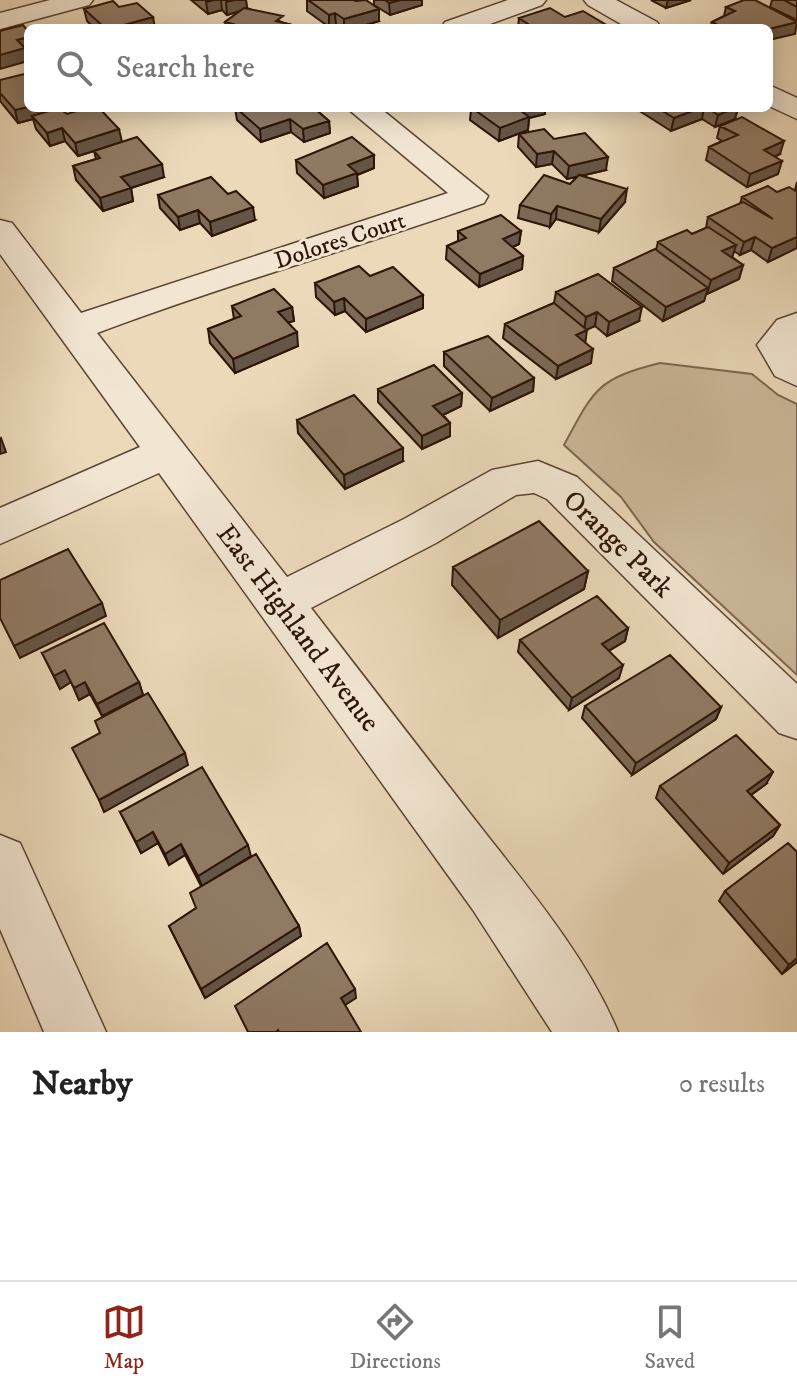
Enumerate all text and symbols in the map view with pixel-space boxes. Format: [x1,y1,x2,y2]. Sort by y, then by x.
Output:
search box [24,24,773,112]
icon: search [52,46,96,90]
text: Search here [116,50,255,87]
street label: Dolores Court [271,206,410,276]
street label: Orange Park [555,483,681,605]
street label: East Highland Avenue [209,517,387,739]
text: Nearby [32,1063,133,1105]
text: 0 results [679,1068,765,1101]
tab: Map [102,1300,146,1375]
tab: Directions [350,1300,441,1375]
tab: Saved [645,1300,695,1375]

